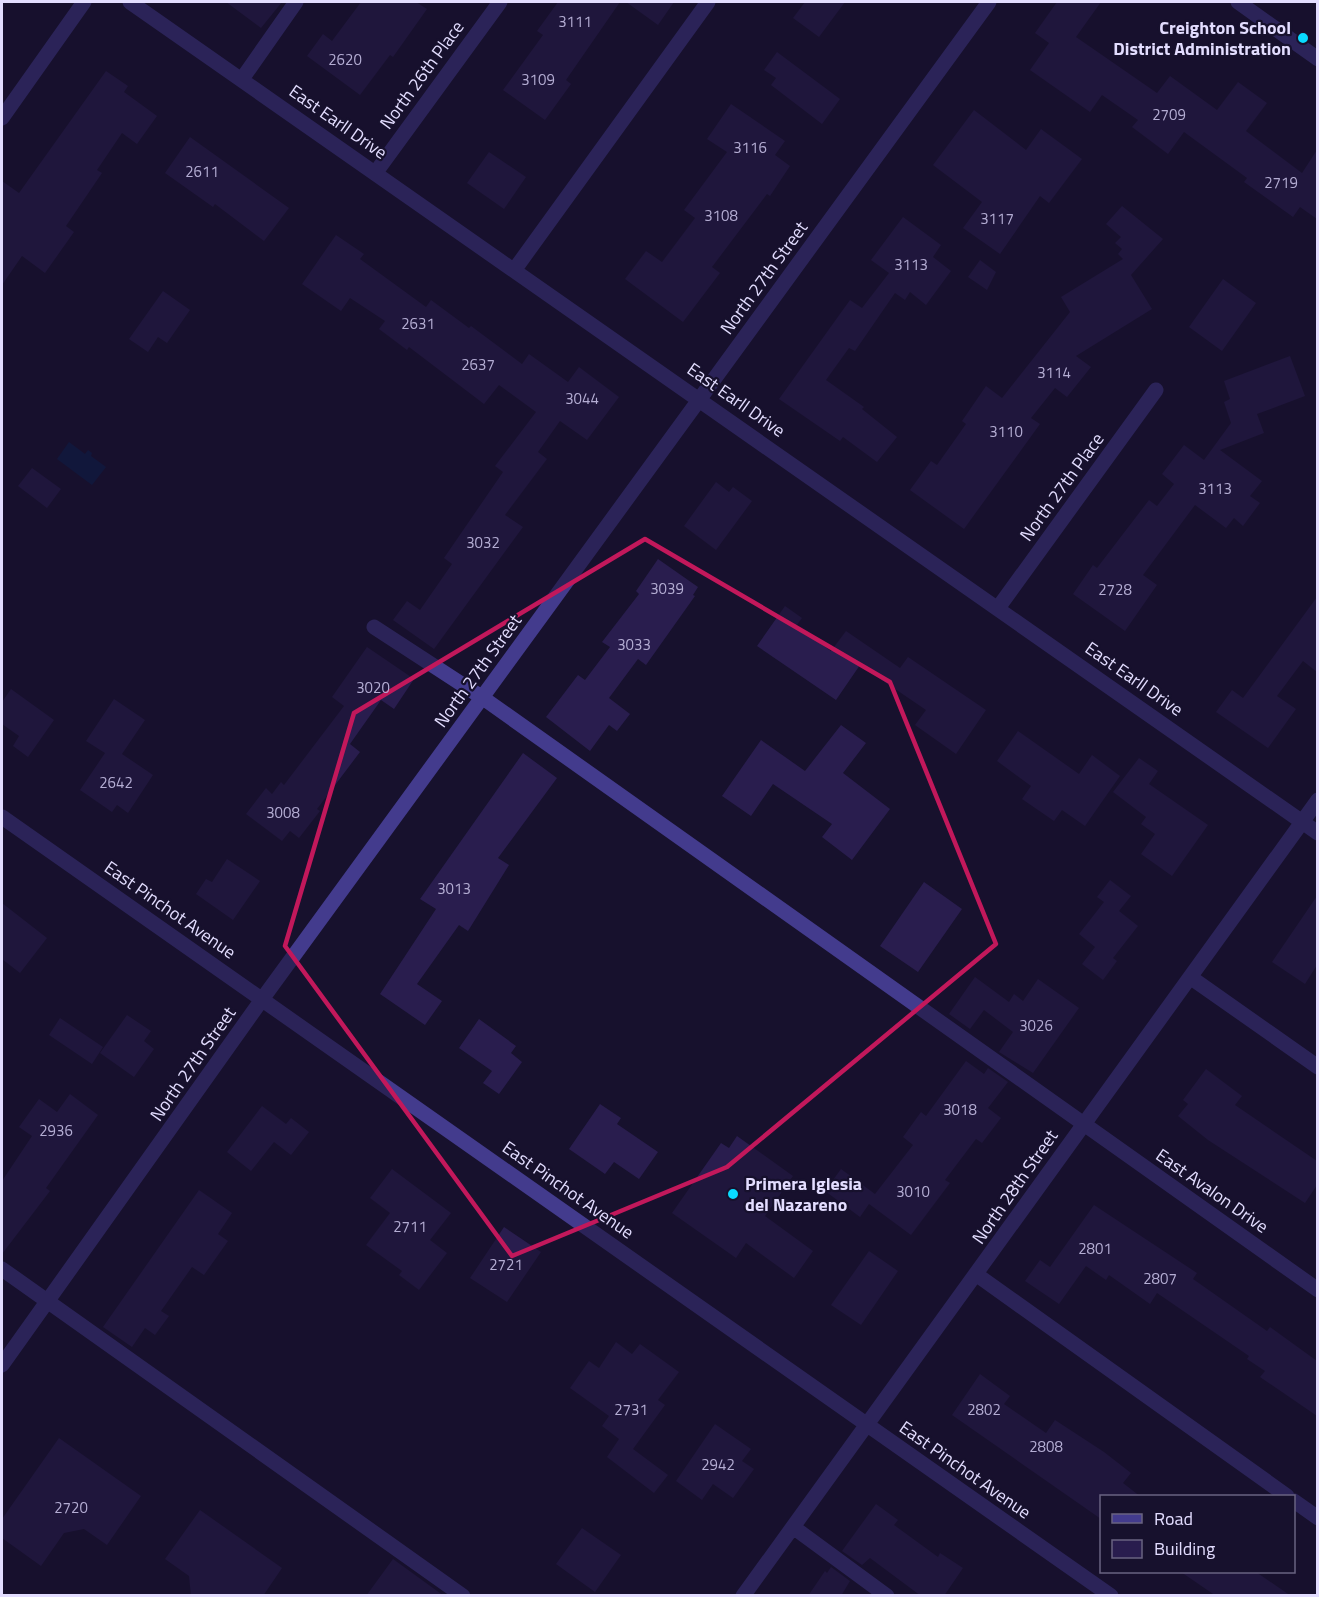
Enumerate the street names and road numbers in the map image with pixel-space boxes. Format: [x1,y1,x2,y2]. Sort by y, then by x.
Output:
street label: North 26th Place [373,15,470,135]
street label: East Earll Drive [284,78,393,165]
street label: North 27th Street [713,215,814,340]
street label: East Earll Drive [682,356,791,443]
street label: North 27th Place [1013,427,1110,547]
street label: North 27th Street [427,608,528,733]
street label: East Earll Drive [1080,635,1189,722]
street label: East Pinchot Avenue [99,854,242,965]
street label: North 27th Street [143,1000,243,1126]
street label: North 28th Street [965,1123,1065,1249]
street label: East Pinchot Avenue [497,1134,640,1245]
street label: East Avalon Drive [1150,1142,1274,1240]
street label: East Pinchot Avenue [894,1414,1037,1525]

